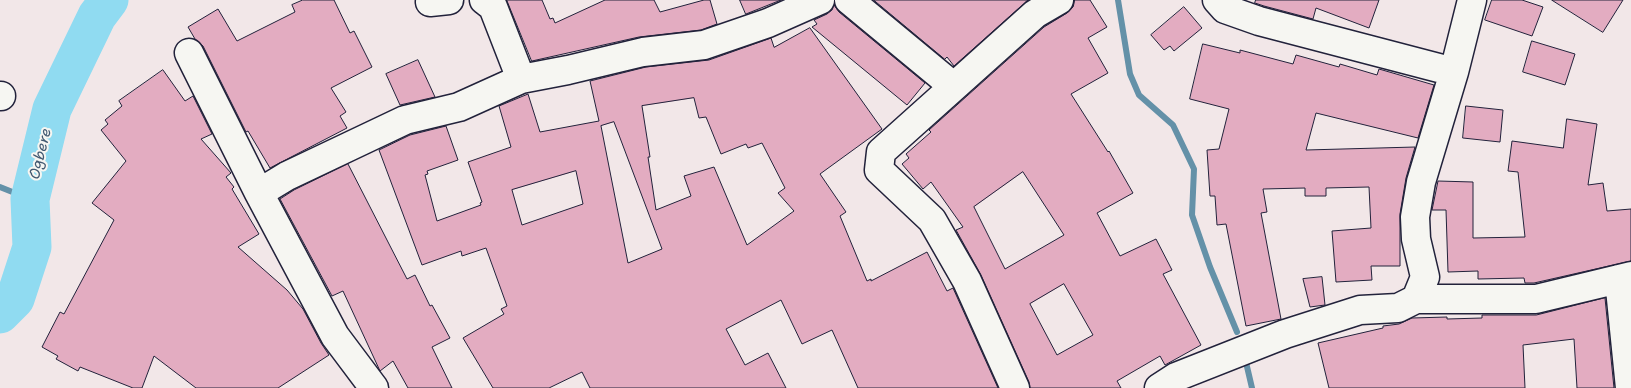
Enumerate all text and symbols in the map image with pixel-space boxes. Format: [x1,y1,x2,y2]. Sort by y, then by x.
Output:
water label: Ogbere [26,126,56,182]

